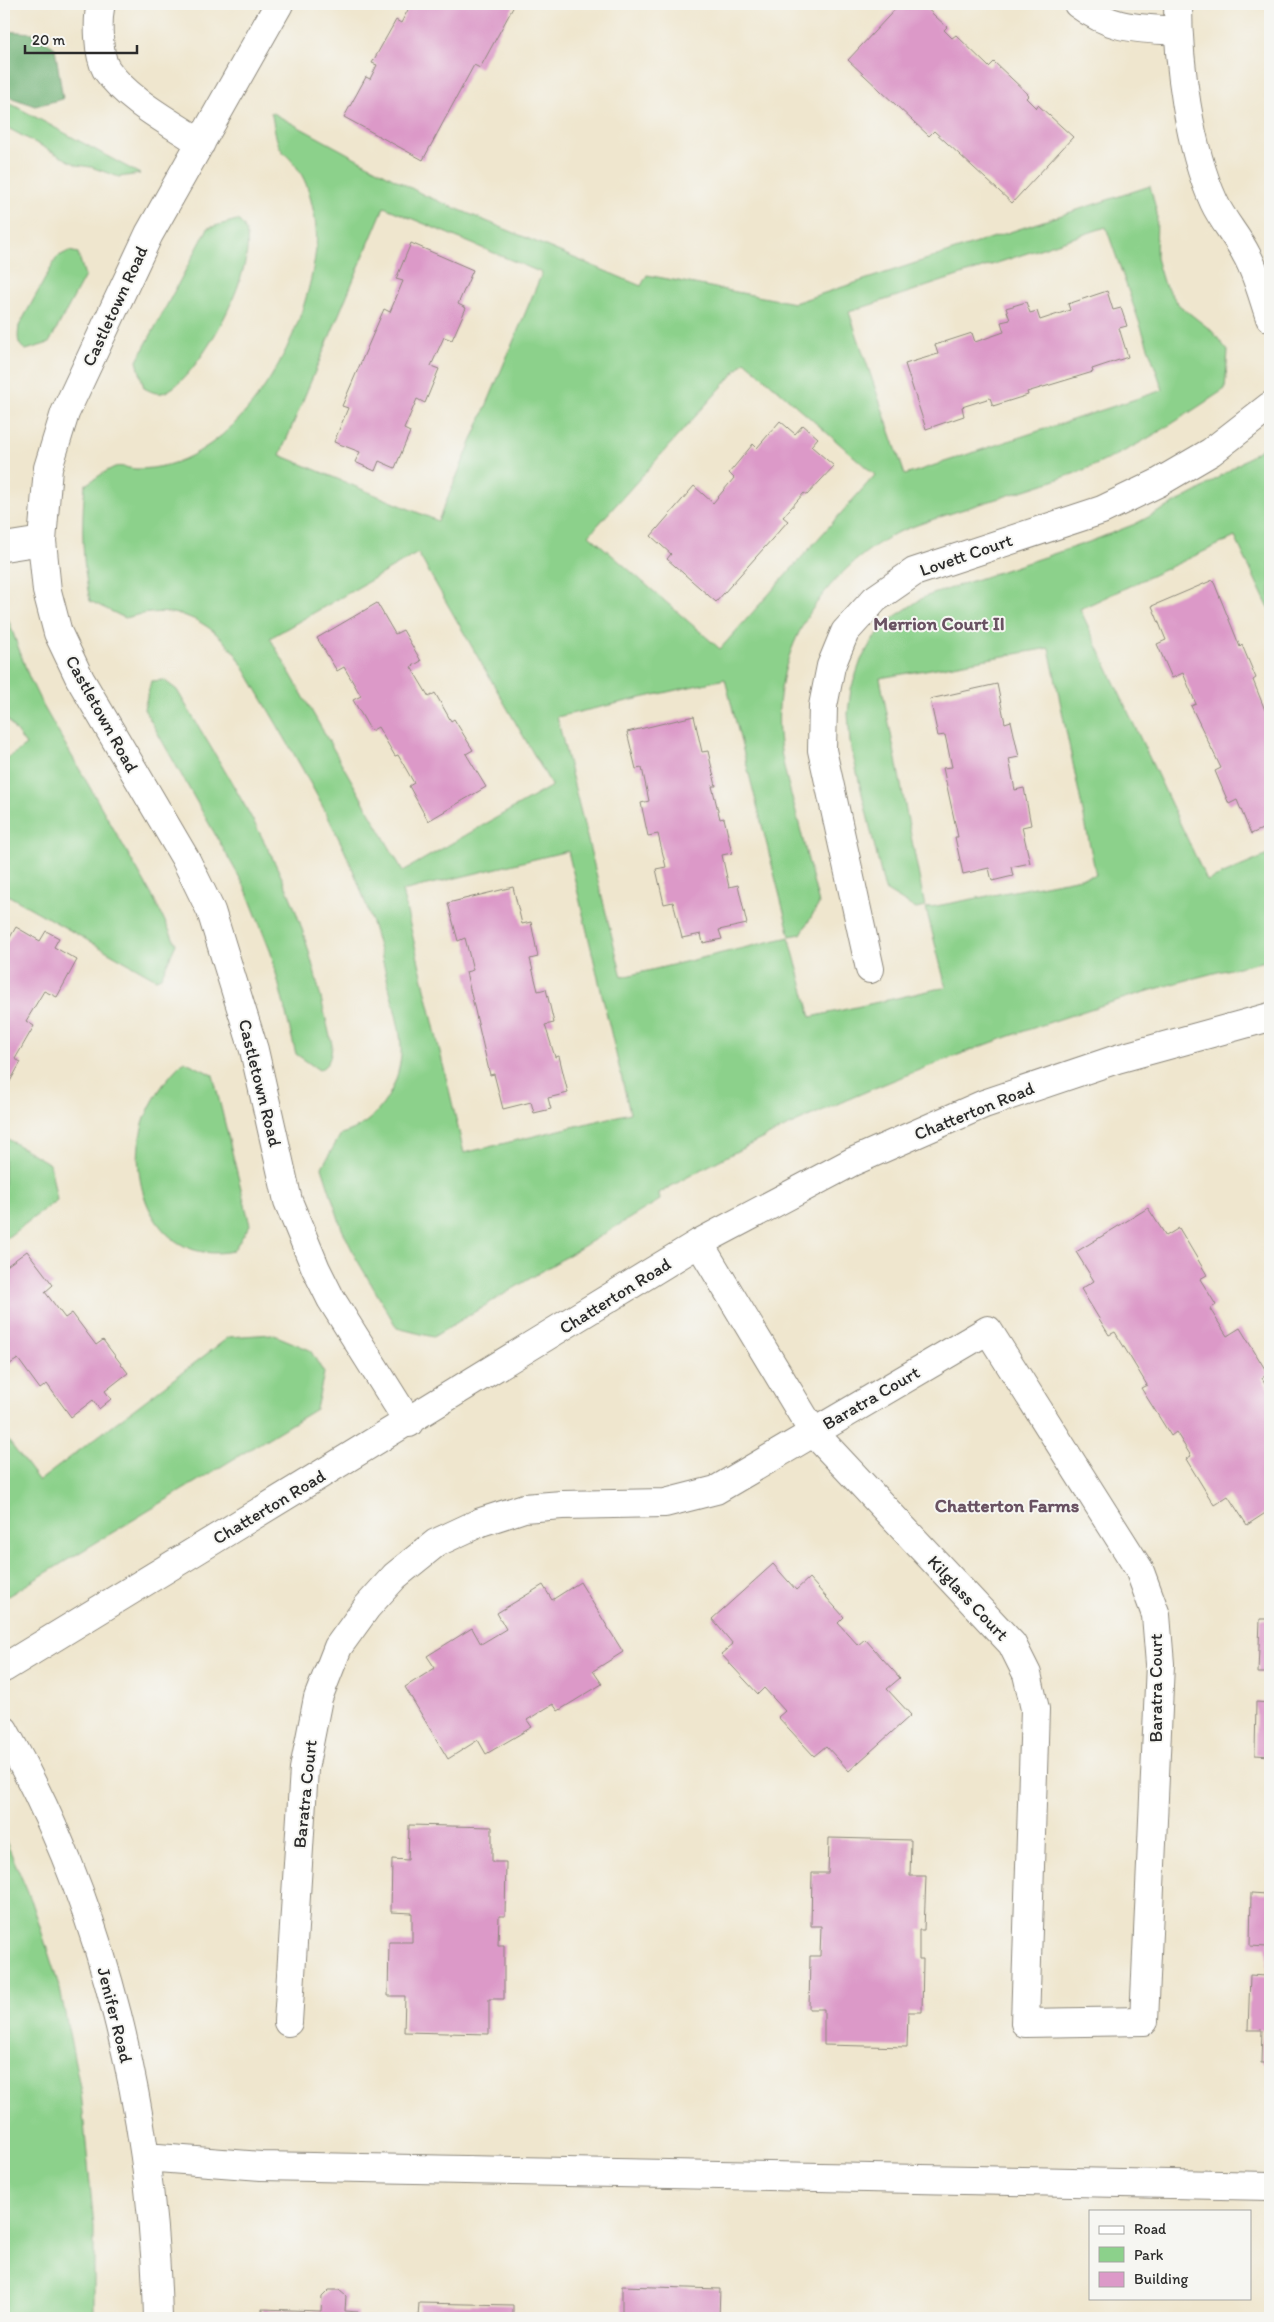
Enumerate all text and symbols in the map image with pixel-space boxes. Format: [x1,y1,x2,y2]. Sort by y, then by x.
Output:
scale bar [25,22,138,54]
text: 20 m [32,31,66,49]
street label: Castletown Road [77,242,153,370]
street label: Lovett Court [917,529,1016,581]
district label: Merrion Court II [873,612,1005,635]
street label: Castletown Road [61,652,143,776]
street label: Castletown Road [234,1017,286,1149]
street label: Chatterton Road [911,1077,1038,1145]
street label: Chatterton Road [555,1253,675,1339]
street label: Baratra Court [818,1361,924,1435]
street label: Chatterton Road [209,1465,330,1549]
district label: Chatterton Farms [935,1494,1080,1517]
street label: Kilglass Court [923,1551,1013,1646]
street label: Baratra Court [1145,1633,1167,1742]
street label: Baratra Court [288,1738,322,1849]
street label: Jenifer Road [93,1965,137,2065]
legend [1089,2210,1252,2300]
text: Road [1134,2220,1167,2238]
text: Park [1134,2246,1164,2264]
text: Building [1134,2270,1188,2288]

